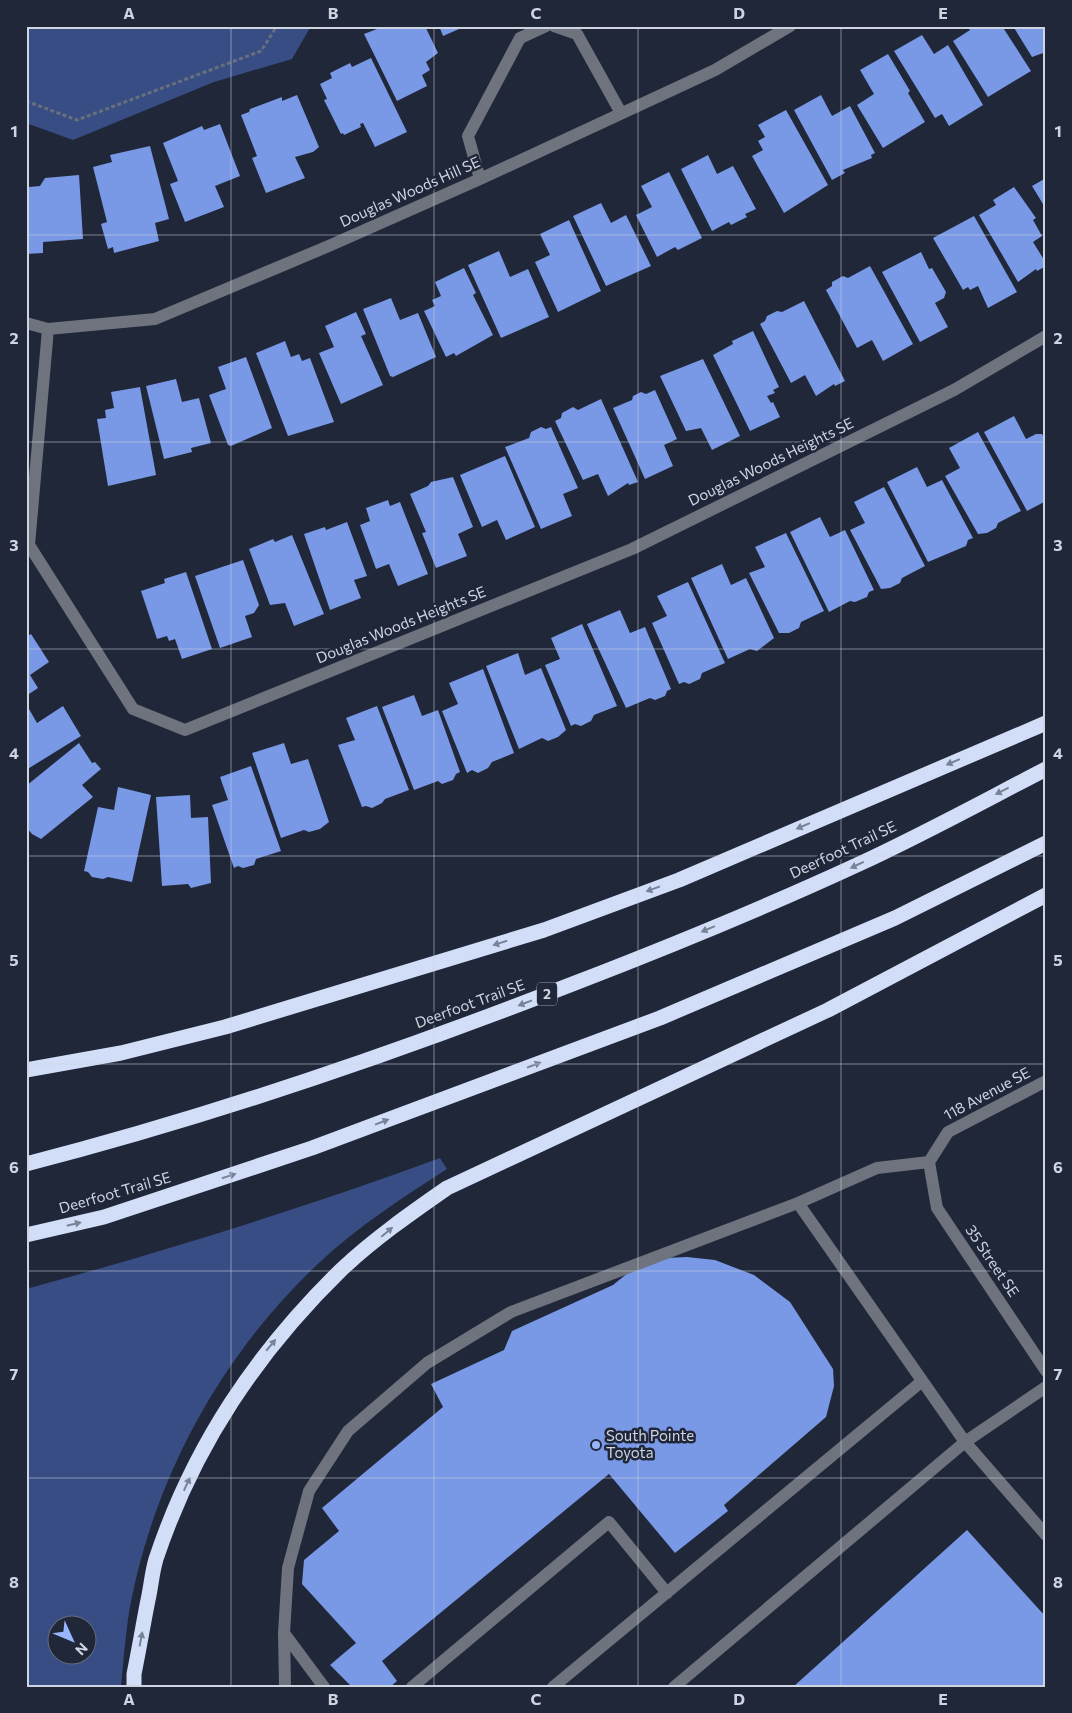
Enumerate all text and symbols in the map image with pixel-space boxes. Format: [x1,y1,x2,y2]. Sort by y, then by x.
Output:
text: A [123,3,135,22]
text: B [328,3,339,22]
text: C [531,3,542,22]
text: D [733,3,745,22]
text: E [938,3,948,22]
text: 1 [10,121,18,140]
text: 1 [1054,121,1062,140]
street label: Douglas Woods Hill SE [337,152,483,230]
text: 2 [9,328,19,347]
text: 2 [1053,328,1063,347]
street label: Douglas Woods Heights SE [685,413,856,509]
text: 3 [9,535,19,554]
text: 3 [1053,535,1063,554]
street label: Douglas Woods Heights SE [313,582,488,666]
text: 4 [9,743,19,762]
text: 4 [1053,743,1063,762]
one-way arrow [945,759,960,767]
one-way arrow [995,787,1010,795]
street label: Deerfoot Trail SE [786,816,899,882]
one-way arrow [796,823,810,831]
one-way arrow [850,861,864,869]
one-way arrow [646,886,661,893]
one-way arrow [701,926,715,934]
one-way arrow [493,940,508,948]
text: 5 [9,950,19,969]
text: 5 [1053,950,1063,969]
street label: Deerfoot Trail SE [412,975,527,1031]
road number: 2 [537,982,557,1006]
one-way arrow [517,999,532,1007]
one-way arrow [527,1061,542,1069]
street label: 118 Avenue SE [940,1063,1033,1123]
one-way arrow [375,1118,390,1126]
text: 6 [9,1157,19,1176]
text: 6 [1053,1157,1063,1176]
street label: Deerfoot Trail SE [57,1167,173,1217]
one-way arrow [221,1171,236,1179]
one-way arrow [66,1220,81,1228]
street label: 35 Street SE [962,1221,1024,1300]
one-way arrow [381,1227,393,1238]
one-way arrow [265,1340,277,1352]
text: 7 [10,1364,19,1383]
text: 7 [1054,1364,1063,1383]
place label: South Pointe Toyota [606,1426,694,1461]
marker: South Pointe Toyota [590,1439,602,1451]
one-way arrow [183,1477,191,1491]
text: 8 [9,1572,19,1591]
text: 8 [1053,1572,1063,1591]
north arrow [48,1616,98,1666]
one-way arrow [137,1630,145,1646]
text: N [72,1640,91,1659]
text: A [123,1689,135,1708]
text: B [328,1689,339,1708]
text: C [531,1689,542,1708]
text: D [733,1689,745,1708]
text: E [938,1689,948,1708]

